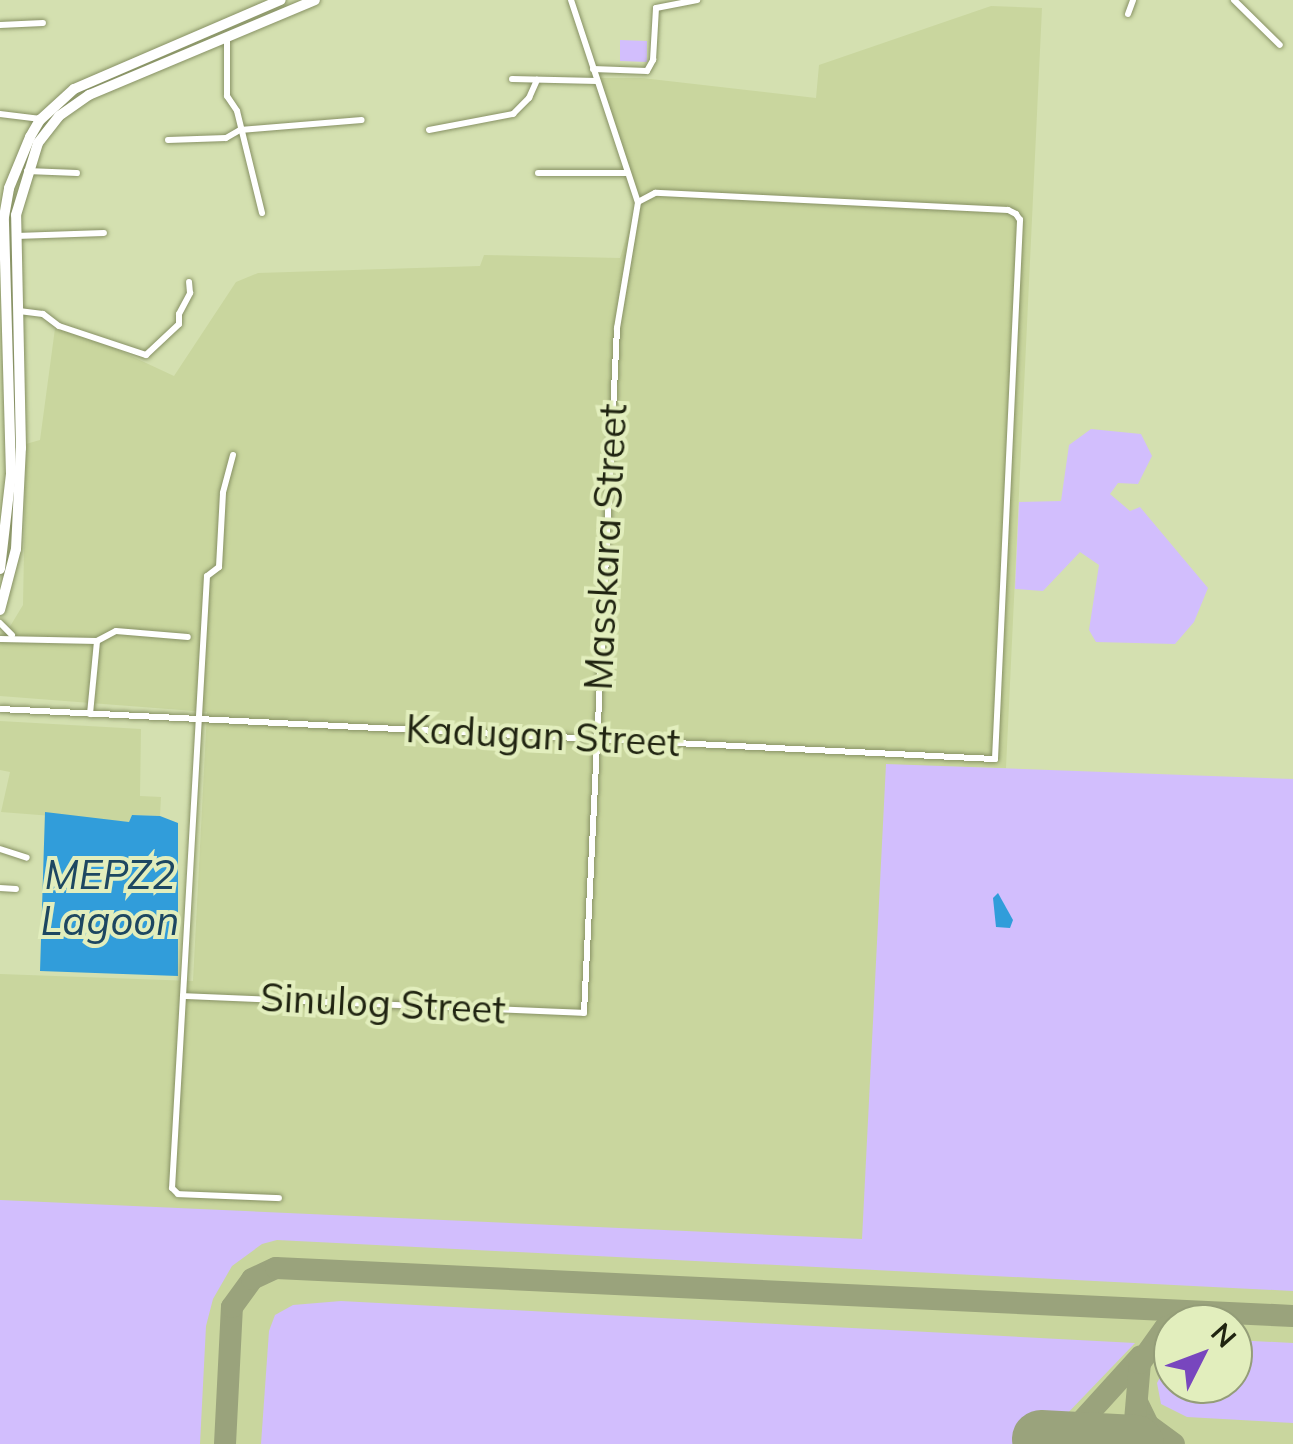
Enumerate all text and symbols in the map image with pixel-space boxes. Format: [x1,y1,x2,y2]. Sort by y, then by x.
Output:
street label: Masskara Street [576,403,636,691]
street label: Kadugan Street [405,706,681,766]
water label: MEPZ2 Lagoon [40,850,180,944]
street label: Sinulog Street [259,975,507,1033]
north arrow [1153,1304,1253,1404]
text: N [1204,1315,1244,1354]

